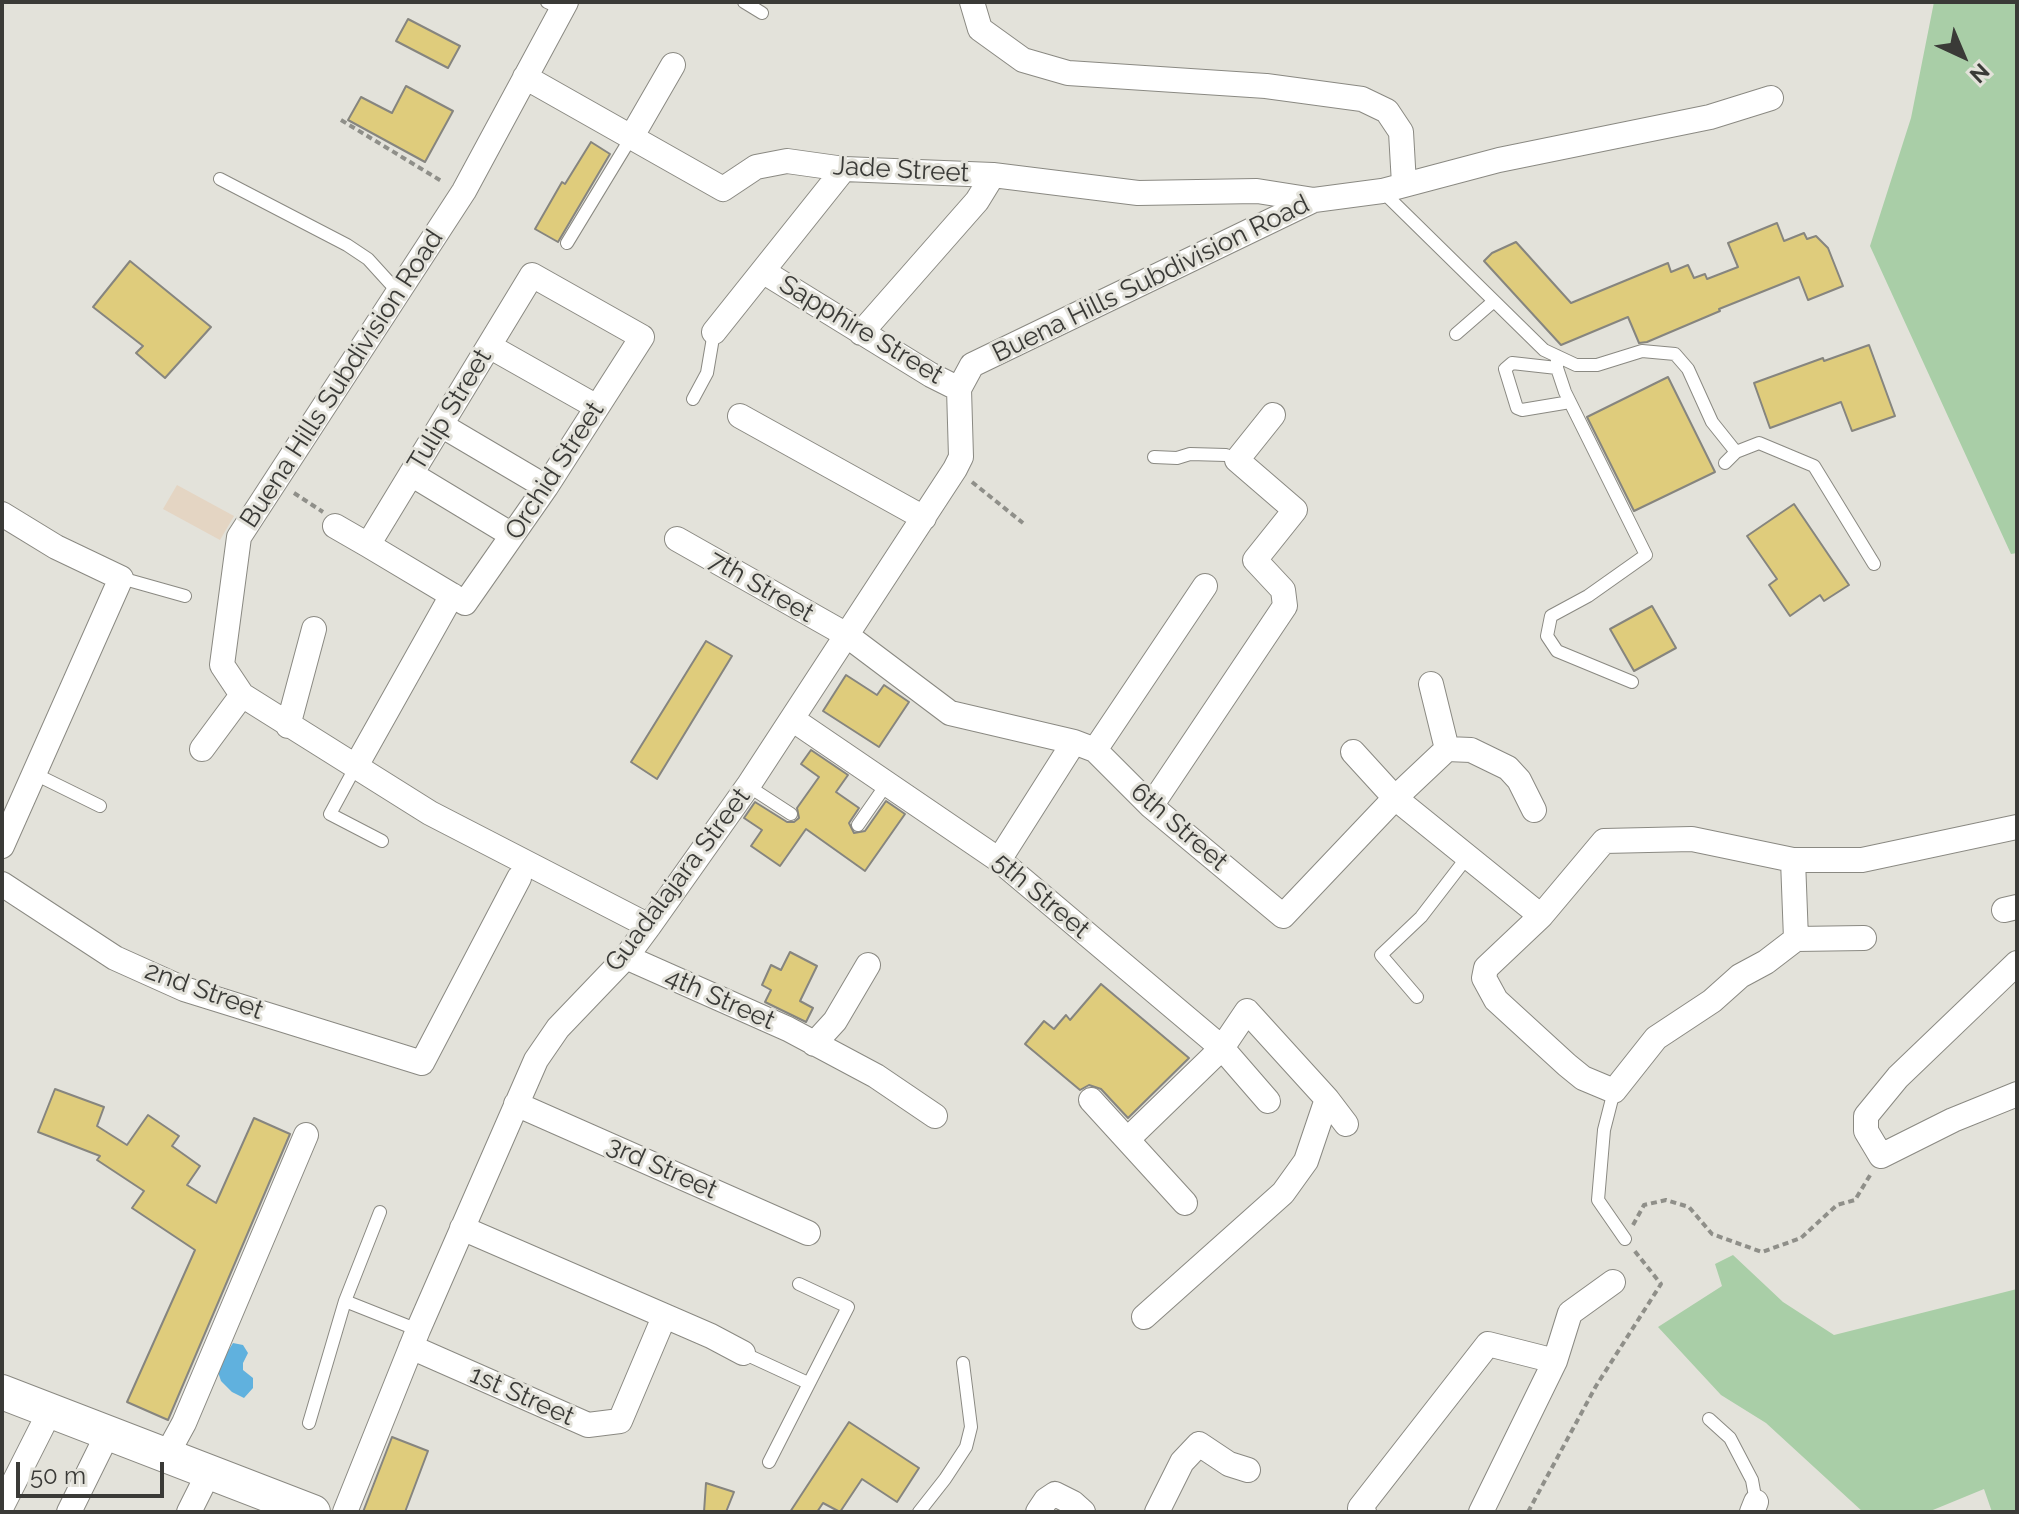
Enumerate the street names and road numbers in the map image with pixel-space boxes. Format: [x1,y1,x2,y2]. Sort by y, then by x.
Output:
street label: Jade Street [832,151,970,189]
street label: Buena Hills Subdivision Road [987,189,1315,369]
street label: Buena Hills Subdivision Road [234,224,450,534]
street label: Sapphire Street [773,269,949,391]
street label: Tulip Street [401,343,499,477]
street label: Orchid Street [499,396,611,546]
street label: 7th Street [703,544,819,630]
street label: 6th Street [1124,776,1234,878]
street label: Guadalajara Street [599,782,757,978]
street label: 5th Street [986,847,1096,945]
street label: 2nd Street [141,955,267,1027]
street label: 4th Street [660,961,780,1037]
street label: 3rd Street [602,1130,722,1206]
street label: 1st Street [465,1359,579,1433]

